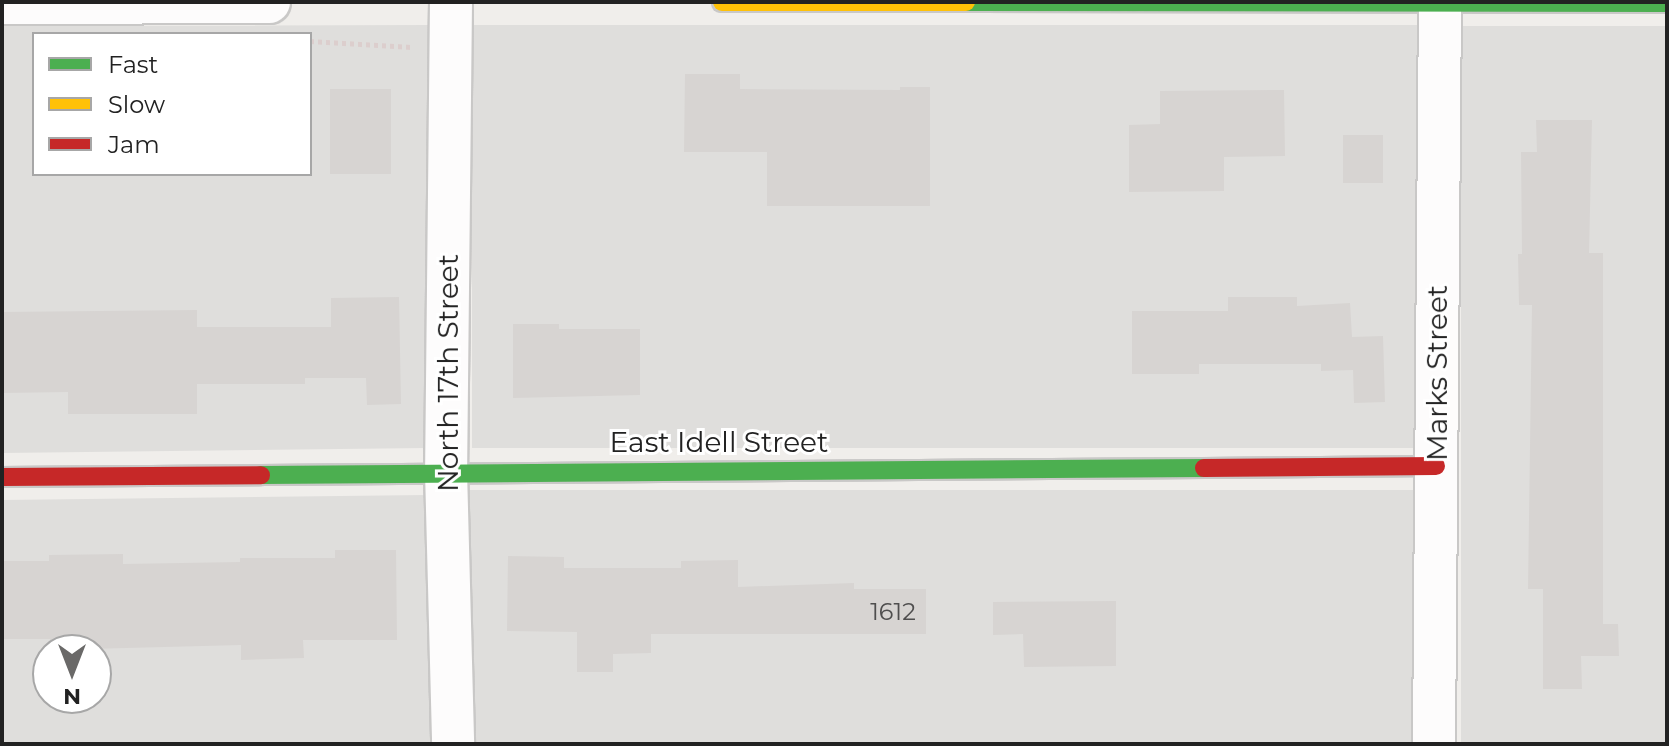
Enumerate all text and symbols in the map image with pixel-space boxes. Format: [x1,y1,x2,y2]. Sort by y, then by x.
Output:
legend [32,32,312,176]
text: Fast [108,50,158,79]
text: Slow [108,90,165,119]
text: Jam [108,130,160,159]
street label: North 17th Street [431,254,465,492]
street label: Marks Street [1420,285,1454,461]
street label: East Idell Street [610,425,828,459]
house number: 1612 [870,598,916,626]
north arrow [32,634,112,714]
text: N [63,683,81,710]

